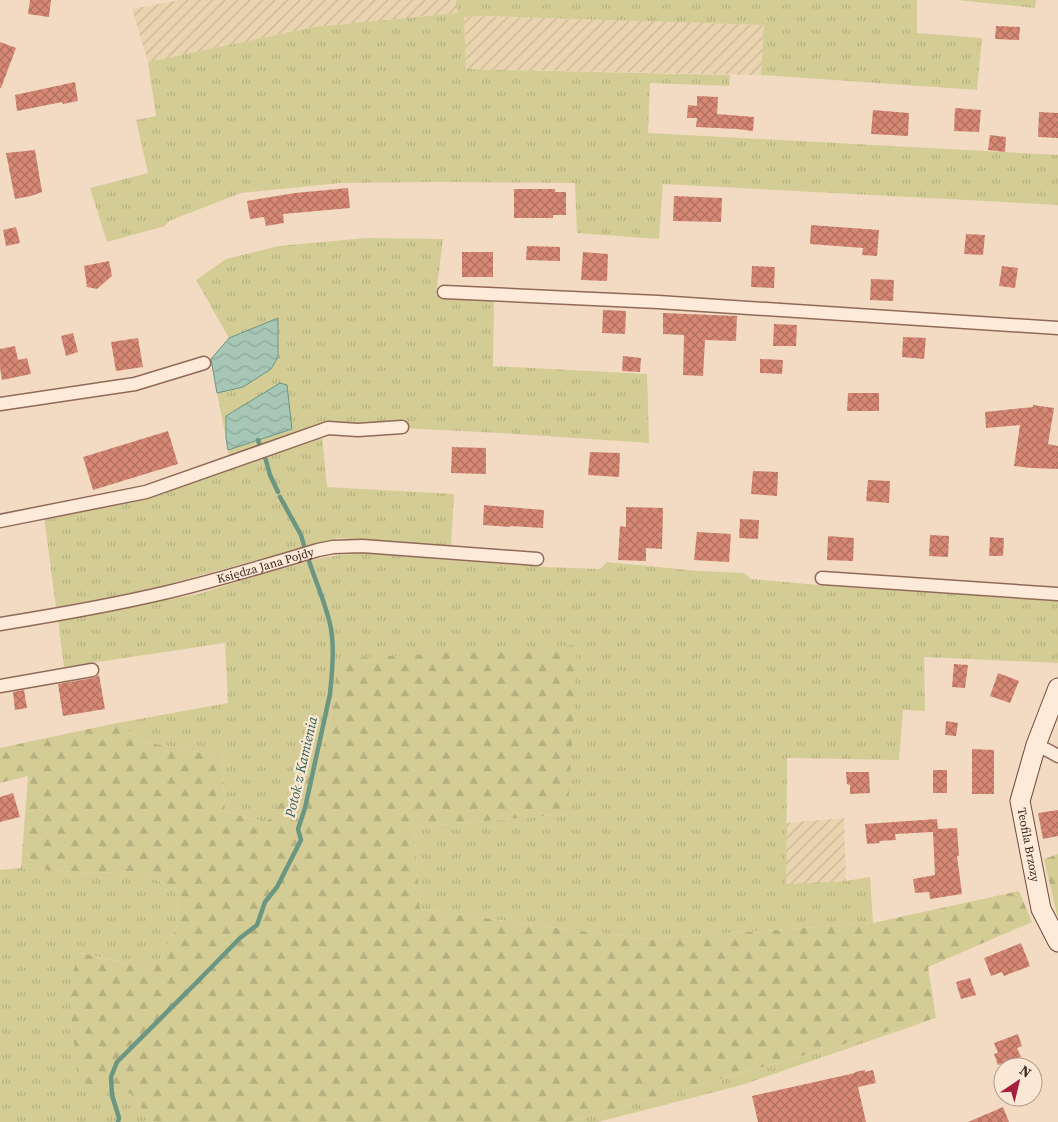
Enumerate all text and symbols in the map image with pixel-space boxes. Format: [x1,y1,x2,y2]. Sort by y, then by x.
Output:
street label: Księdza Jana Pojdy [215,543,317,587]
water label: Potok z Kamienia [279,714,322,820]
street label: Teofila Brzozy [1013,806,1044,884]
north arrow [993,1057,1043,1107]
text: N [1016,1060,1035,1082]

